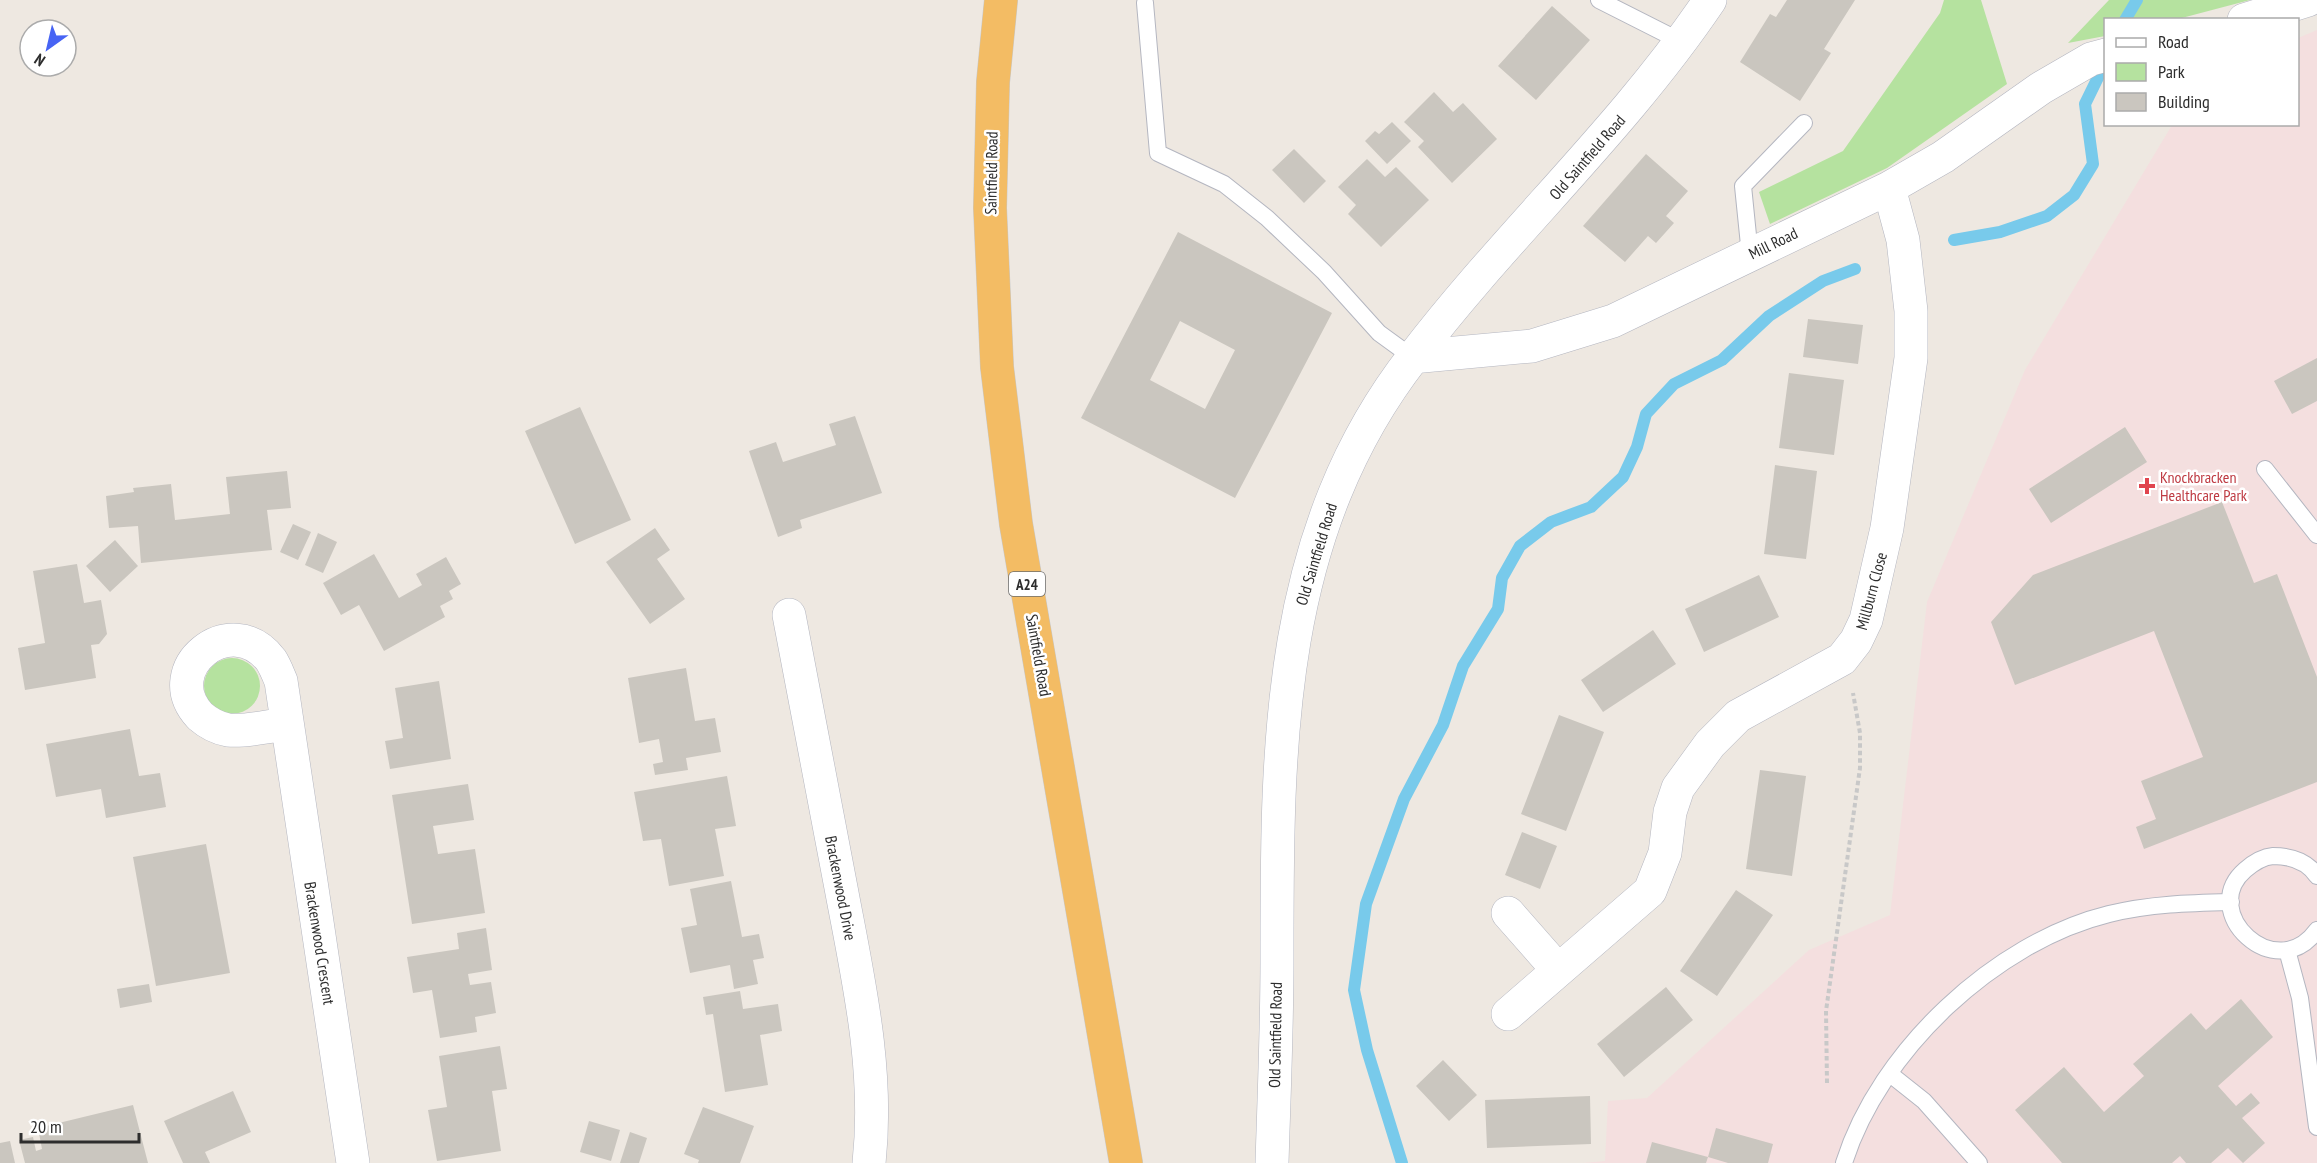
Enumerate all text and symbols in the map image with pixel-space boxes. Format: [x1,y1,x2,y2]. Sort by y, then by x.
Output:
north arrow [18,18,78,78]
legend [2104,18,2299,126]
text: Road [2158,30,2189,53]
text: N [30,50,49,71]
text: Park [2158,60,2185,83]
text: Building [2158,90,2210,113]
street label: Old Saintfield Road [1545,110,1629,204]
street label: Saintfield Road [980,131,1002,215]
street label: Mill Road [1745,223,1801,263]
place label: Knockbracken Healthcare Park [2160,467,2248,505]
marker: Knockbracken Healthcare Park [2138,477,2156,495]
street label: Old Saintfield Road [1291,500,1341,608]
street label: Millburn Close [1851,550,1891,632]
road number: A24 [1009,572,1045,596]
street label: Saintfield Road [1022,612,1056,698]
street label: Brackenwood Drive [821,834,861,942]
street label: Brackenwood Crescent [300,880,340,1006]
street label: Old Saintfield Road [1264,982,1286,1088]
scale bar [21,1106,140,1144]
text: 20 m [30,1115,62,1138]

